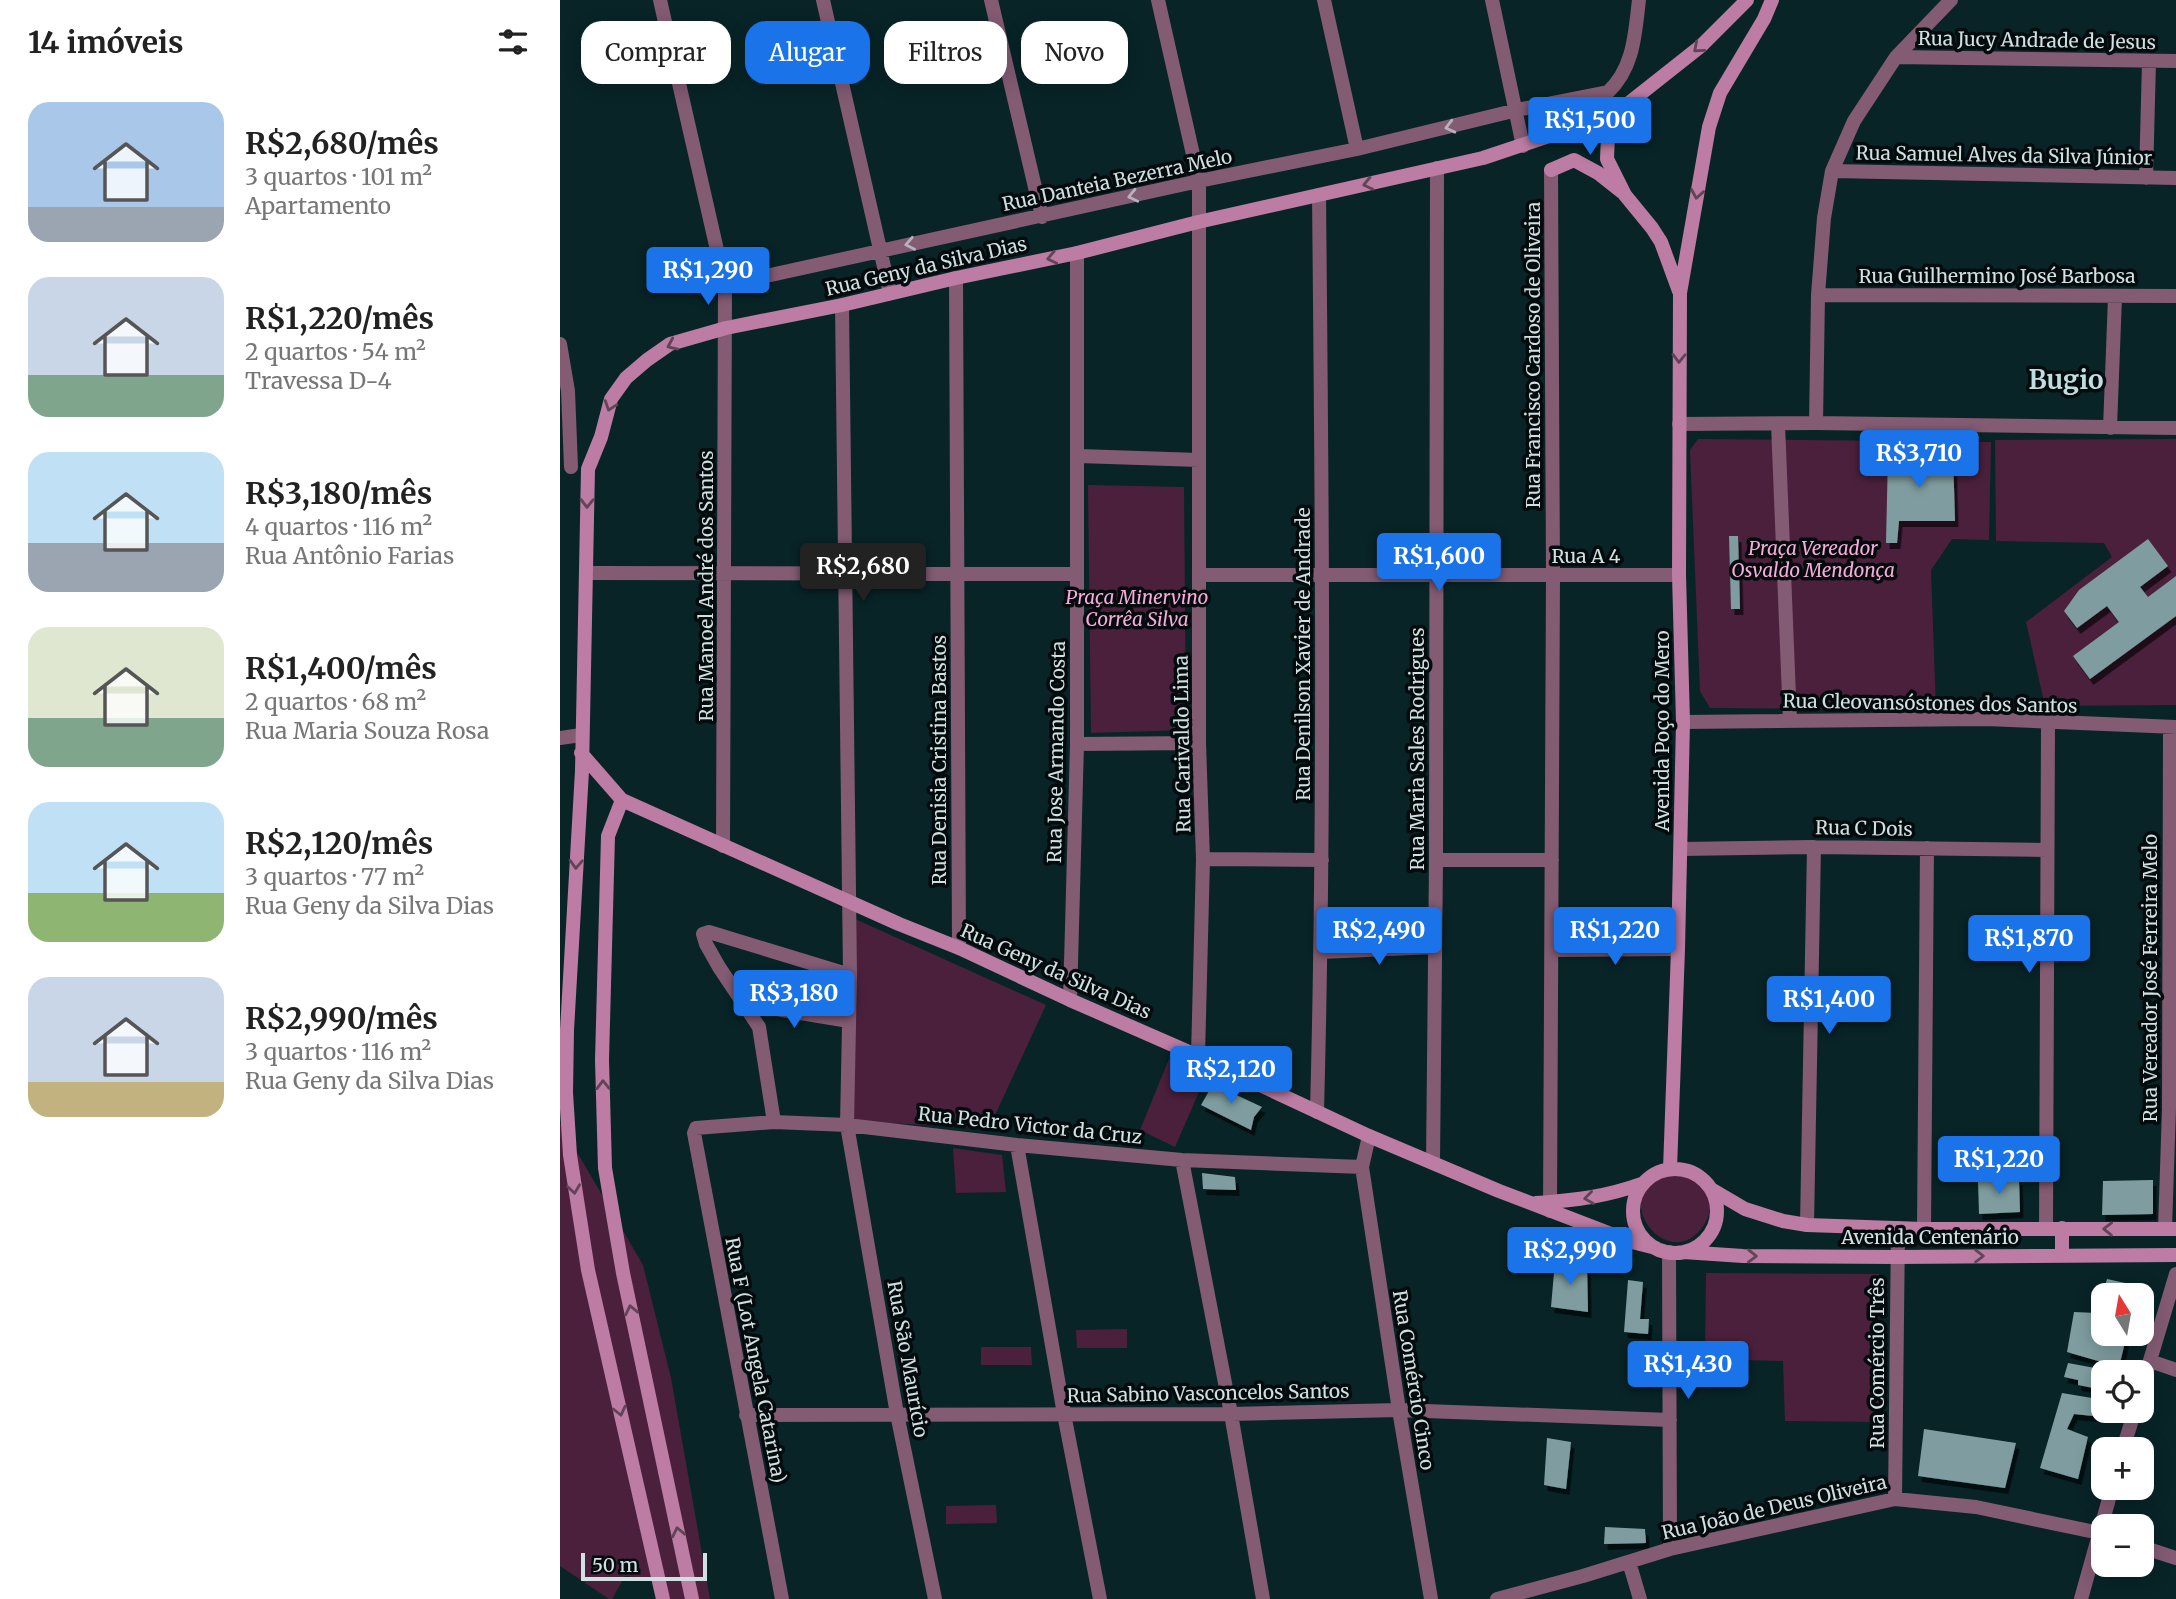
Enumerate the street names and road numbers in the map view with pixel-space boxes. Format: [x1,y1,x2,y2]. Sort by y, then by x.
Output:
street label: Rua Jucy Andrade de Jesus [1918,26,2156,54]
street label: Rua Samuel Alves da Silva Júnior [1856,140,2153,170]
street label: Rua Danteia Bezerra Melo [1000,144,1234,216]
street label: Rua Francisco Cardoso de Oliveira [1521,202,1545,508]
street label: Rua Geny da Silva Dias [823,231,1029,301]
street label: Rua Guilhermino José Barbosa [1858,264,2136,288]
street label: Rua Manoel André dos Santos [694,450,718,722]
street label: Rua Denilson Xavier de Andrade [1291,507,1315,801]
street label: Rua A 4 [1551,544,1621,568]
street label: Rua Maria Sales Rodrigues [1405,627,1429,871]
street label: Avenida Poço do Mero [1650,631,1674,832]
street label: Rua Denisia Cristina Bastos [927,635,951,885]
street label: Rua Jose Armando Costa [1042,641,1070,863]
street label: Rua Carivaldo Lima [1168,655,1196,833]
street label: Rua Cleovansóstones dos Santos [1782,688,2078,718]
street label: Rua C Dois [1815,815,1913,841]
street label: Rua Vereador José Ferreira Melo [2138,834,2162,1122]
street label: Rua Geny da Silva Dias [957,918,1155,1024]
street label: Rua Pedro Victor da Cruz [917,1101,1143,1149]
street label: Avenida Centenário [1840,1225,2019,1249]
street label: Rua F (Lot Angela Catarina) [720,1235,792,1485]
street label: Rua Comércio Três [1865,1277,1889,1449]
street label: Rua São Maurício [882,1279,934,1439]
street label: Rua Comércio Cinco [1388,1288,1440,1472]
street label: Rua Sabino Vasconcelos Santos [1066,1379,1350,1407]
street label: Rua João de Deus Oliveira [1659,1469,1889,1545]

